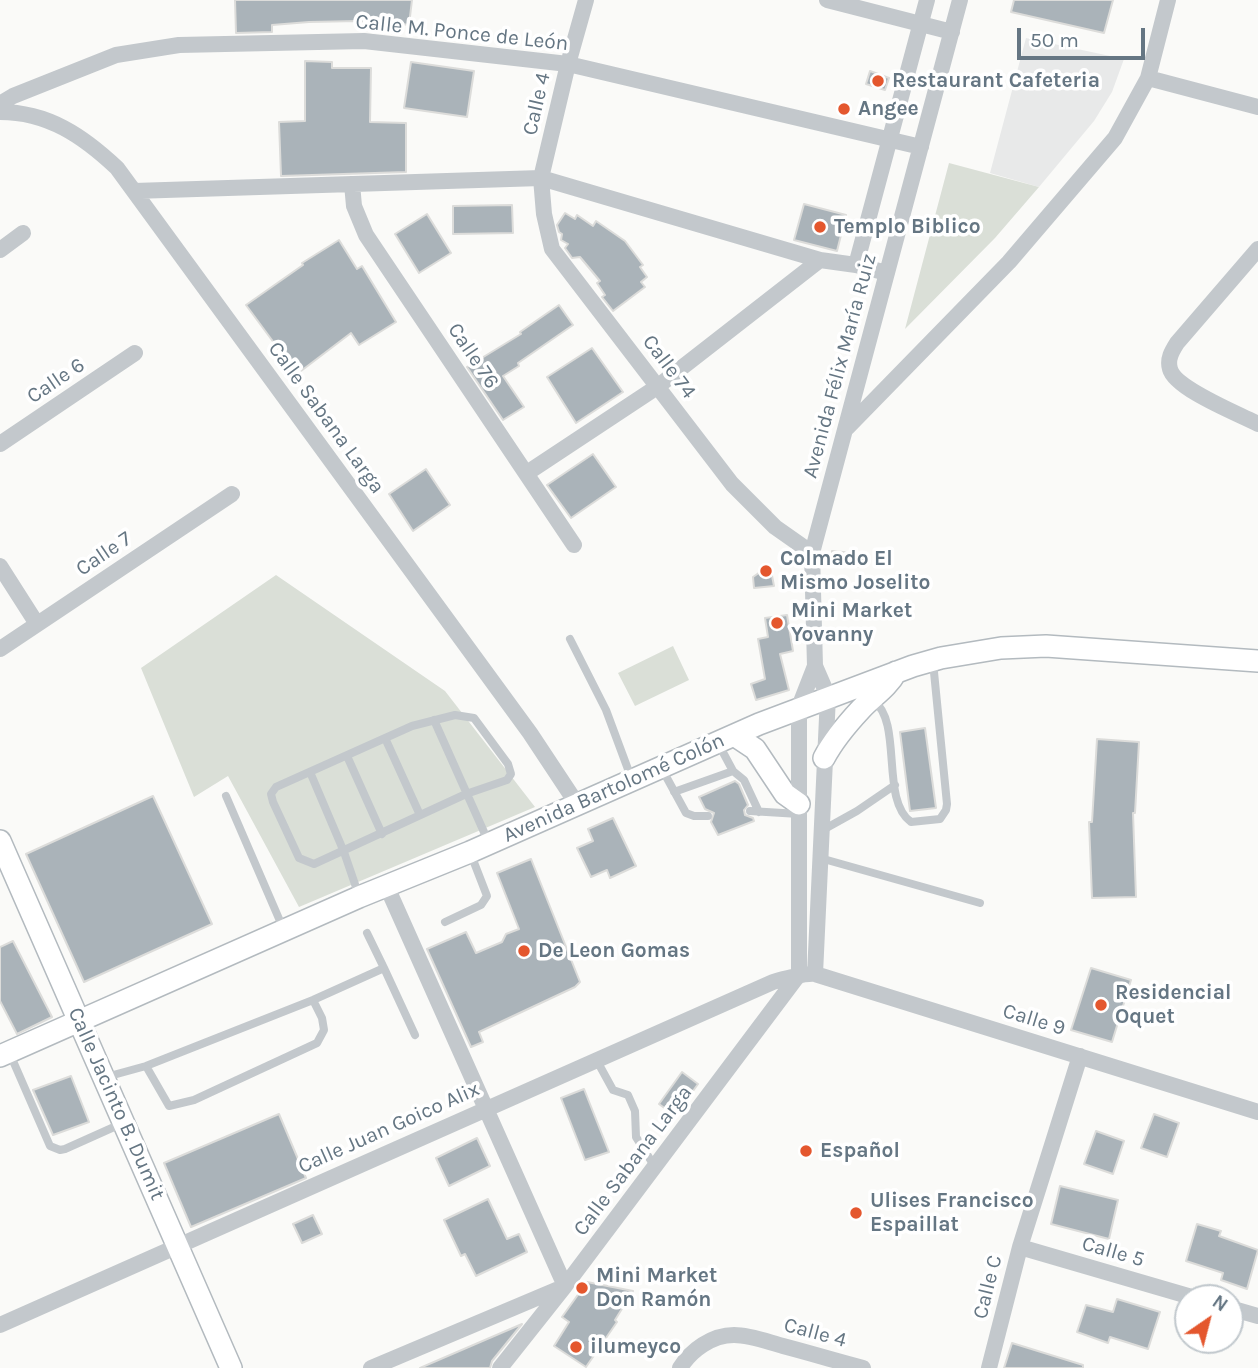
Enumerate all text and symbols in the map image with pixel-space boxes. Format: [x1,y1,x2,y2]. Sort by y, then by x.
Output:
street label: Calle M. Ponce de León [354,9,570,57]
scale bar [1020,14,1148,58]
text: 50 m [1030,28,1079,52]
place label: Restaurant Cafeteria [892,68,1100,94]
street label: Calle 4 [518,70,556,138]
marker: Restaurant Cafeteria [870,73,886,89]
place label: Angee [858,96,919,122]
marker: Angee [836,101,852,117]
place label: Templo Biblico [834,214,981,240]
marker: Templo Biblico [812,219,828,235]
street label: Avenida Félix María Ruiz [798,251,882,481]
street label: Calle 76 [442,318,504,394]
street label: Calle 74 [637,330,701,404]
street label: Calle Sabana Larga [262,337,390,499]
street label: Calle 6 [22,353,90,409]
street label: Calle 7 [71,526,137,582]
place label: Colmado El Mismo Joselito [780,546,930,596]
marker: Colmado El Mismo Joselito [758,563,774,579]
place label: Mini Market Yovanny [791,598,912,648]
marker: Mini Market Yovanny [769,615,785,631]
street label: Avenida Bartolomé Colón [499,728,729,848]
place label: De Leon Gomas [538,938,690,964]
marker: De Leon Gomas [516,943,532,959]
place label: Residencial Oquet [1115,980,1231,1030]
marker: Residencial Oquet [1093,997,1109,1013]
street label: Calle 9 [1000,999,1068,1041]
street label: Calle Jacinto B. Dumit [62,1004,170,1204]
street label: Calle Juan Goico Alix [294,1077,484,1179]
street label: Calle Sabana Larga [568,1081,698,1241]
place label: Español [820,1138,900,1164]
marker: Español [798,1143,814,1159]
place label: Ulises Francisco Espaillat [870,1188,1034,1238]
marker: Ulises Francisco Espaillat [848,1205,864,1221]
street label: Calle 5 [1079,1231,1147,1273]
street label: Calle C [968,1252,1008,1322]
place label: Mini Market Don Ramón [596,1263,717,1313]
marker: Mini Market Don Ramón [574,1280,590,1296]
north arrow [1174,1284,1244,1354]
text: N [1208,1291,1232,1316]
street label: Calle 4 [781,1313,849,1353]
place label: ilumeyco [590,1334,681,1360]
marker: ilumeyco [568,1339,584,1355]

